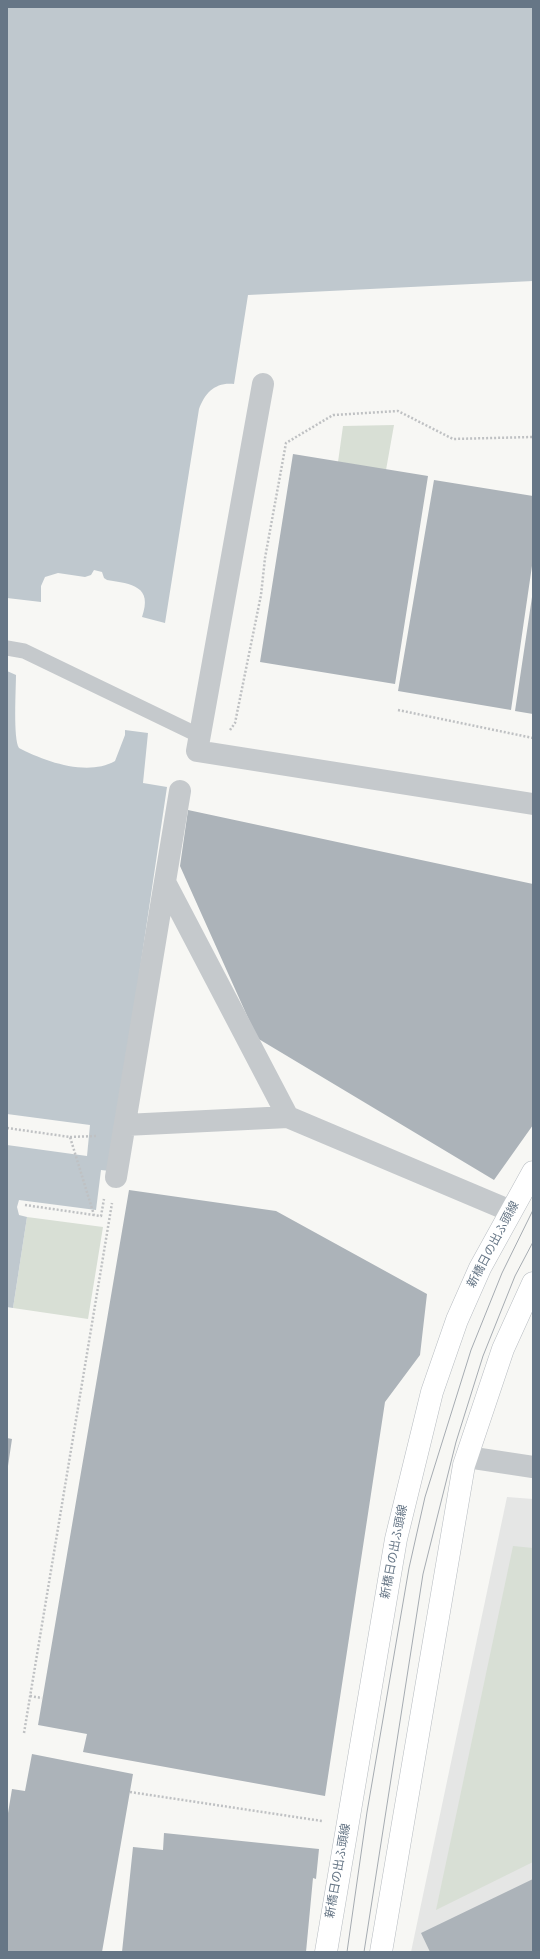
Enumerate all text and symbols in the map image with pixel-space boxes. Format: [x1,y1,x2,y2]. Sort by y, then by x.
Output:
street label: 新橋日の出ふ頭線 [465,1199,523,1291]
street label: 新橋日の出ふ頭線 [379,1504,411,1600]
street label: 新橋日の出ふ頭線 [324,1822,354,1920]

